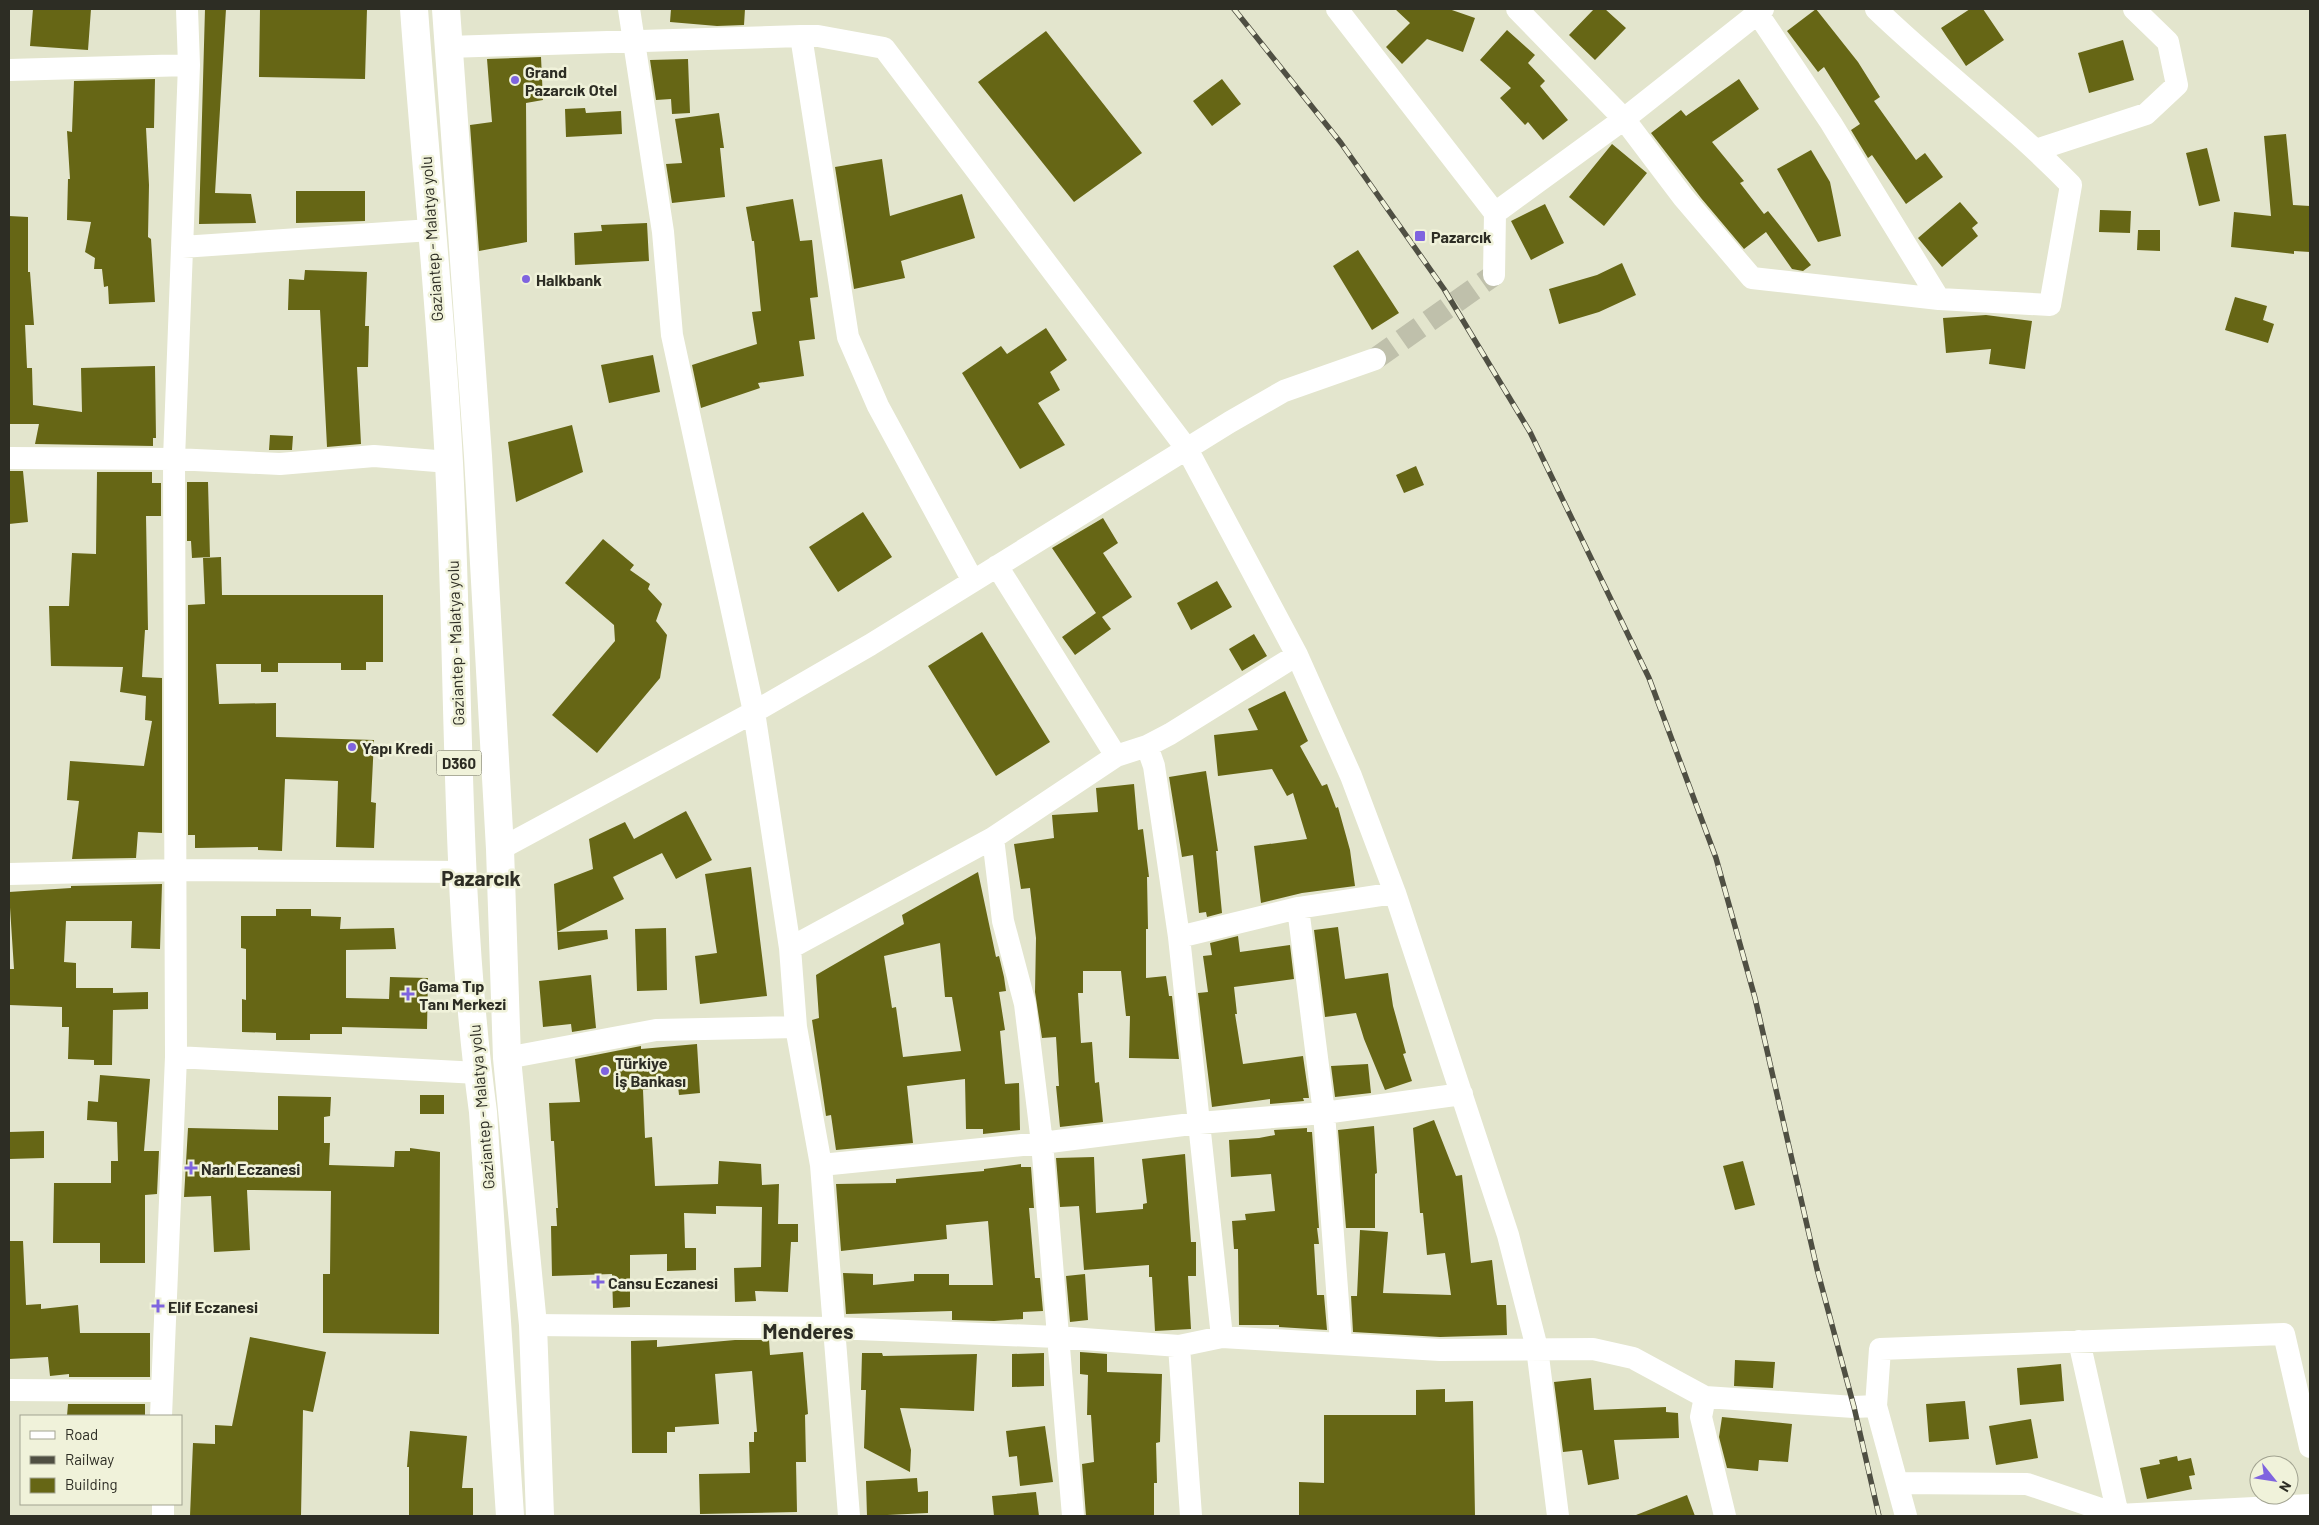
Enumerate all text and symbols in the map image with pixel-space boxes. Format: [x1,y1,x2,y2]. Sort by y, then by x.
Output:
place label: Grand Pazarcık Otel [525,62,617,99]
marker: Grand Pazarcık Otel [509,74,521,86]
street label: Gaziantep - Malatya yolu [416,156,446,322]
place label: Pazarcık [1431,227,1492,246]
marker: Pazarcık [1413,229,1427,243]
place label: Halkbank [536,270,602,289]
marker: Halkbank [520,273,532,285]
street label: Gaziantep - Malatya yolu [443,560,467,726]
place label: Yapı Kredi [362,738,433,757]
marker: Yapı Kredi [346,741,358,753]
road number: D360 [436,750,482,776]
district label: Pazarcık [441,865,521,890]
place label: Gama Tıp Tanı Merkezi [419,976,506,1013]
marker: Gama Tıp Tanı Merkezi [401,987,415,1001]
street label: Gaziantep - Malatya yolu [464,1024,498,1190]
place label: Türkiye İş Bankası [615,1053,686,1090]
marker: Türkiye İş Bankası [599,1065,611,1077]
place label: Narlı Eczanesi [201,1159,300,1178]
marker: Narlı Eczanesi [185,1162,197,1174]
place label: Cansu Eczanesi [608,1273,718,1292]
marker: Cansu Eczanesi [592,1276,604,1288]
place label: Elif Eczanesi [168,1297,258,1316]
marker: Elif Eczanesi [152,1300,164,1312]
district label: Menderes [763,1318,853,1343]
legend [20,1415,182,1505]
text: Road [65,1425,98,1443]
text: Railway [65,1450,114,1468]
north arrow [2249,1455,2299,1505]
text: Building [65,1475,118,1493]
text: N [2276,1478,2295,1495]

